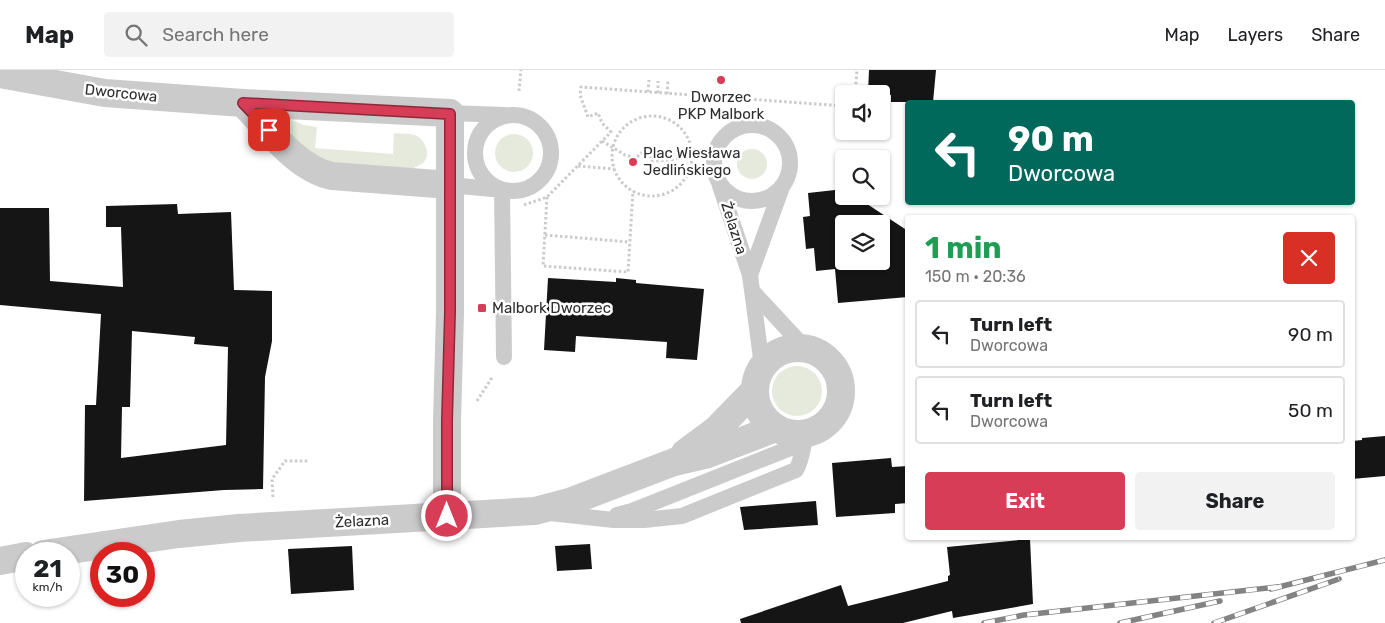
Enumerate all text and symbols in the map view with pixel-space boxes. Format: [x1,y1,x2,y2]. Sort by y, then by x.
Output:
search box [104,12,454,57]
text: Map [25,21,74,49]
icon: search [122,21,150,49]
text: Search here [162,23,269,46]
text: Map [1165,24,1200,46]
text: Layers [1228,24,1283,46]
text: Share [1311,24,1360,46]
marker: Dworzec PKP Malbork [715,74,727,86]
street label: Dworcowa [84,80,158,106]
map controls [835,85,890,270]
button: sound [835,85,890,140]
place label: Dworzec PKP Malbork [678,88,764,123]
pin [248,109,290,151]
icon: arrive [255,116,283,144]
text: 90 m [1008,118,1094,160]
icon: left [925,120,990,185]
place label: Plac Wiesława Jedlińskiego [643,144,740,179]
button: search [835,150,890,205]
marker: Plac Wiesława Jedlińskiego [627,156,639,168]
text: Dworcowa [1008,160,1115,187]
street label: Żelazna [717,199,751,257]
button: layers [835,215,890,270]
text: 1 min [925,230,1002,266]
button: close [1283,232,1335,284]
text: 150 m · 20:36 [925,267,1026,286]
place label: Malbork Dworzec [492,299,611,317]
marker: Malbork Dworzec [476,302,488,314]
text: Turn left [970,313,1052,336]
icon: left [927,320,955,348]
text: 90 m [1288,323,1333,346]
text: Dworcowa [970,336,1048,355]
text: Turn left [970,389,1052,412]
icon: left [927,396,955,424]
text: 50 m [1288,399,1333,422]
text: Dworcowa [970,412,1048,431]
button: Exit [925,472,1125,530]
button: Share [1135,472,1335,530]
position arrow [420,489,472,541]
street label: Żelazna [335,511,389,531]
speed limit sign: 30 [90,542,155,607]
text: 21 [33,554,62,583]
text: km/h [33,580,62,594]

